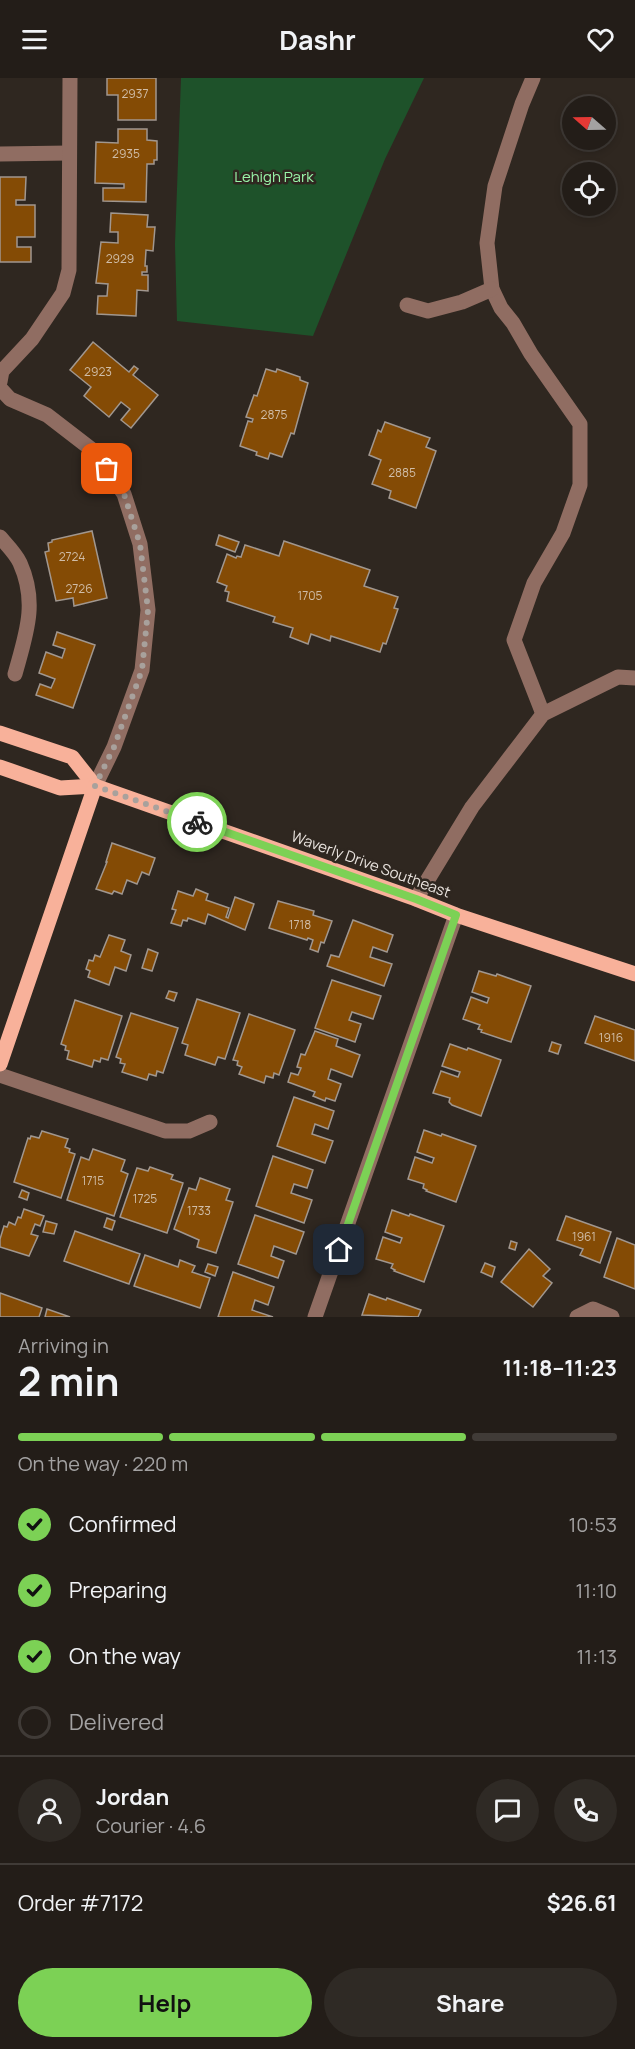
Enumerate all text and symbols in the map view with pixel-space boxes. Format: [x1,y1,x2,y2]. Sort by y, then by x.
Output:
text: Dashr [279,21,356,58]
icon: menu [18,23,51,56]
icon: heart [584,23,617,56]
house number: 2937 [122,85,148,102]
north arrow [562,96,616,150]
map controls [562,96,616,216]
house number: 2935 [112,145,140,162]
button: locate [562,162,616,216]
park label: Lehigh Park [234,166,314,187]
house number: 2929 [106,250,134,267]
house number: 2923 [84,363,112,380]
house number: 2875 [261,406,287,423]
pin [81,443,132,494]
icon: bag [90,452,123,485]
house number: 2885 [388,464,416,481]
house number: 2724 [59,548,85,565]
house number: 2726 [65,580,93,597]
house number: 1705 [298,587,323,604]
courier [167,792,227,852]
icon: bike [181,806,214,839]
street label: Waverly Drive Southeast [288,825,454,903]
house number: 1718 [289,916,311,933]
house number: 1916 [599,1029,623,1046]
house number: 1715 [82,1172,104,1189]
house number: 1725 [133,1190,157,1207]
house number: 1733 [187,1202,211,1219]
pin [313,1224,364,1275]
house number: 1961 [572,1228,596,1245]
icon: home [322,1233,355,1266]
text: Arriving in [18,1332,109,1359]
text: 11:18–11:23 [503,1353,617,1383]
text: 2 min [18,1354,119,1408]
text: On the way · 220 m [18,1450,188,1477]
icon: check [18,1508,51,1541]
text: Confirmed [69,1509,177,1539]
text: 10:53 [568,1511,617,1538]
icon: check [18,1574,51,1607]
text: Preparing [69,1575,167,1605]
text: 11:10 [575,1577,617,1604]
icon: check [18,1640,51,1673]
text: On the way [69,1641,181,1671]
text: 11:13 [577,1643,617,1670]
text: Delivered [69,1707,164,1737]
button: person [18,1779,81,1842]
button: chat [476,1779,539,1842]
button: phone [554,1779,617,1842]
text: Jordan [96,1782,169,1812]
text: Courier · 4.6 [96,1812,206,1839]
text: Order #7172 [18,1888,143,1918]
text: $26.61 [547,1888,617,1918]
button: Help [18,1968,312,2037]
button: Share [324,1968,617,2037]

